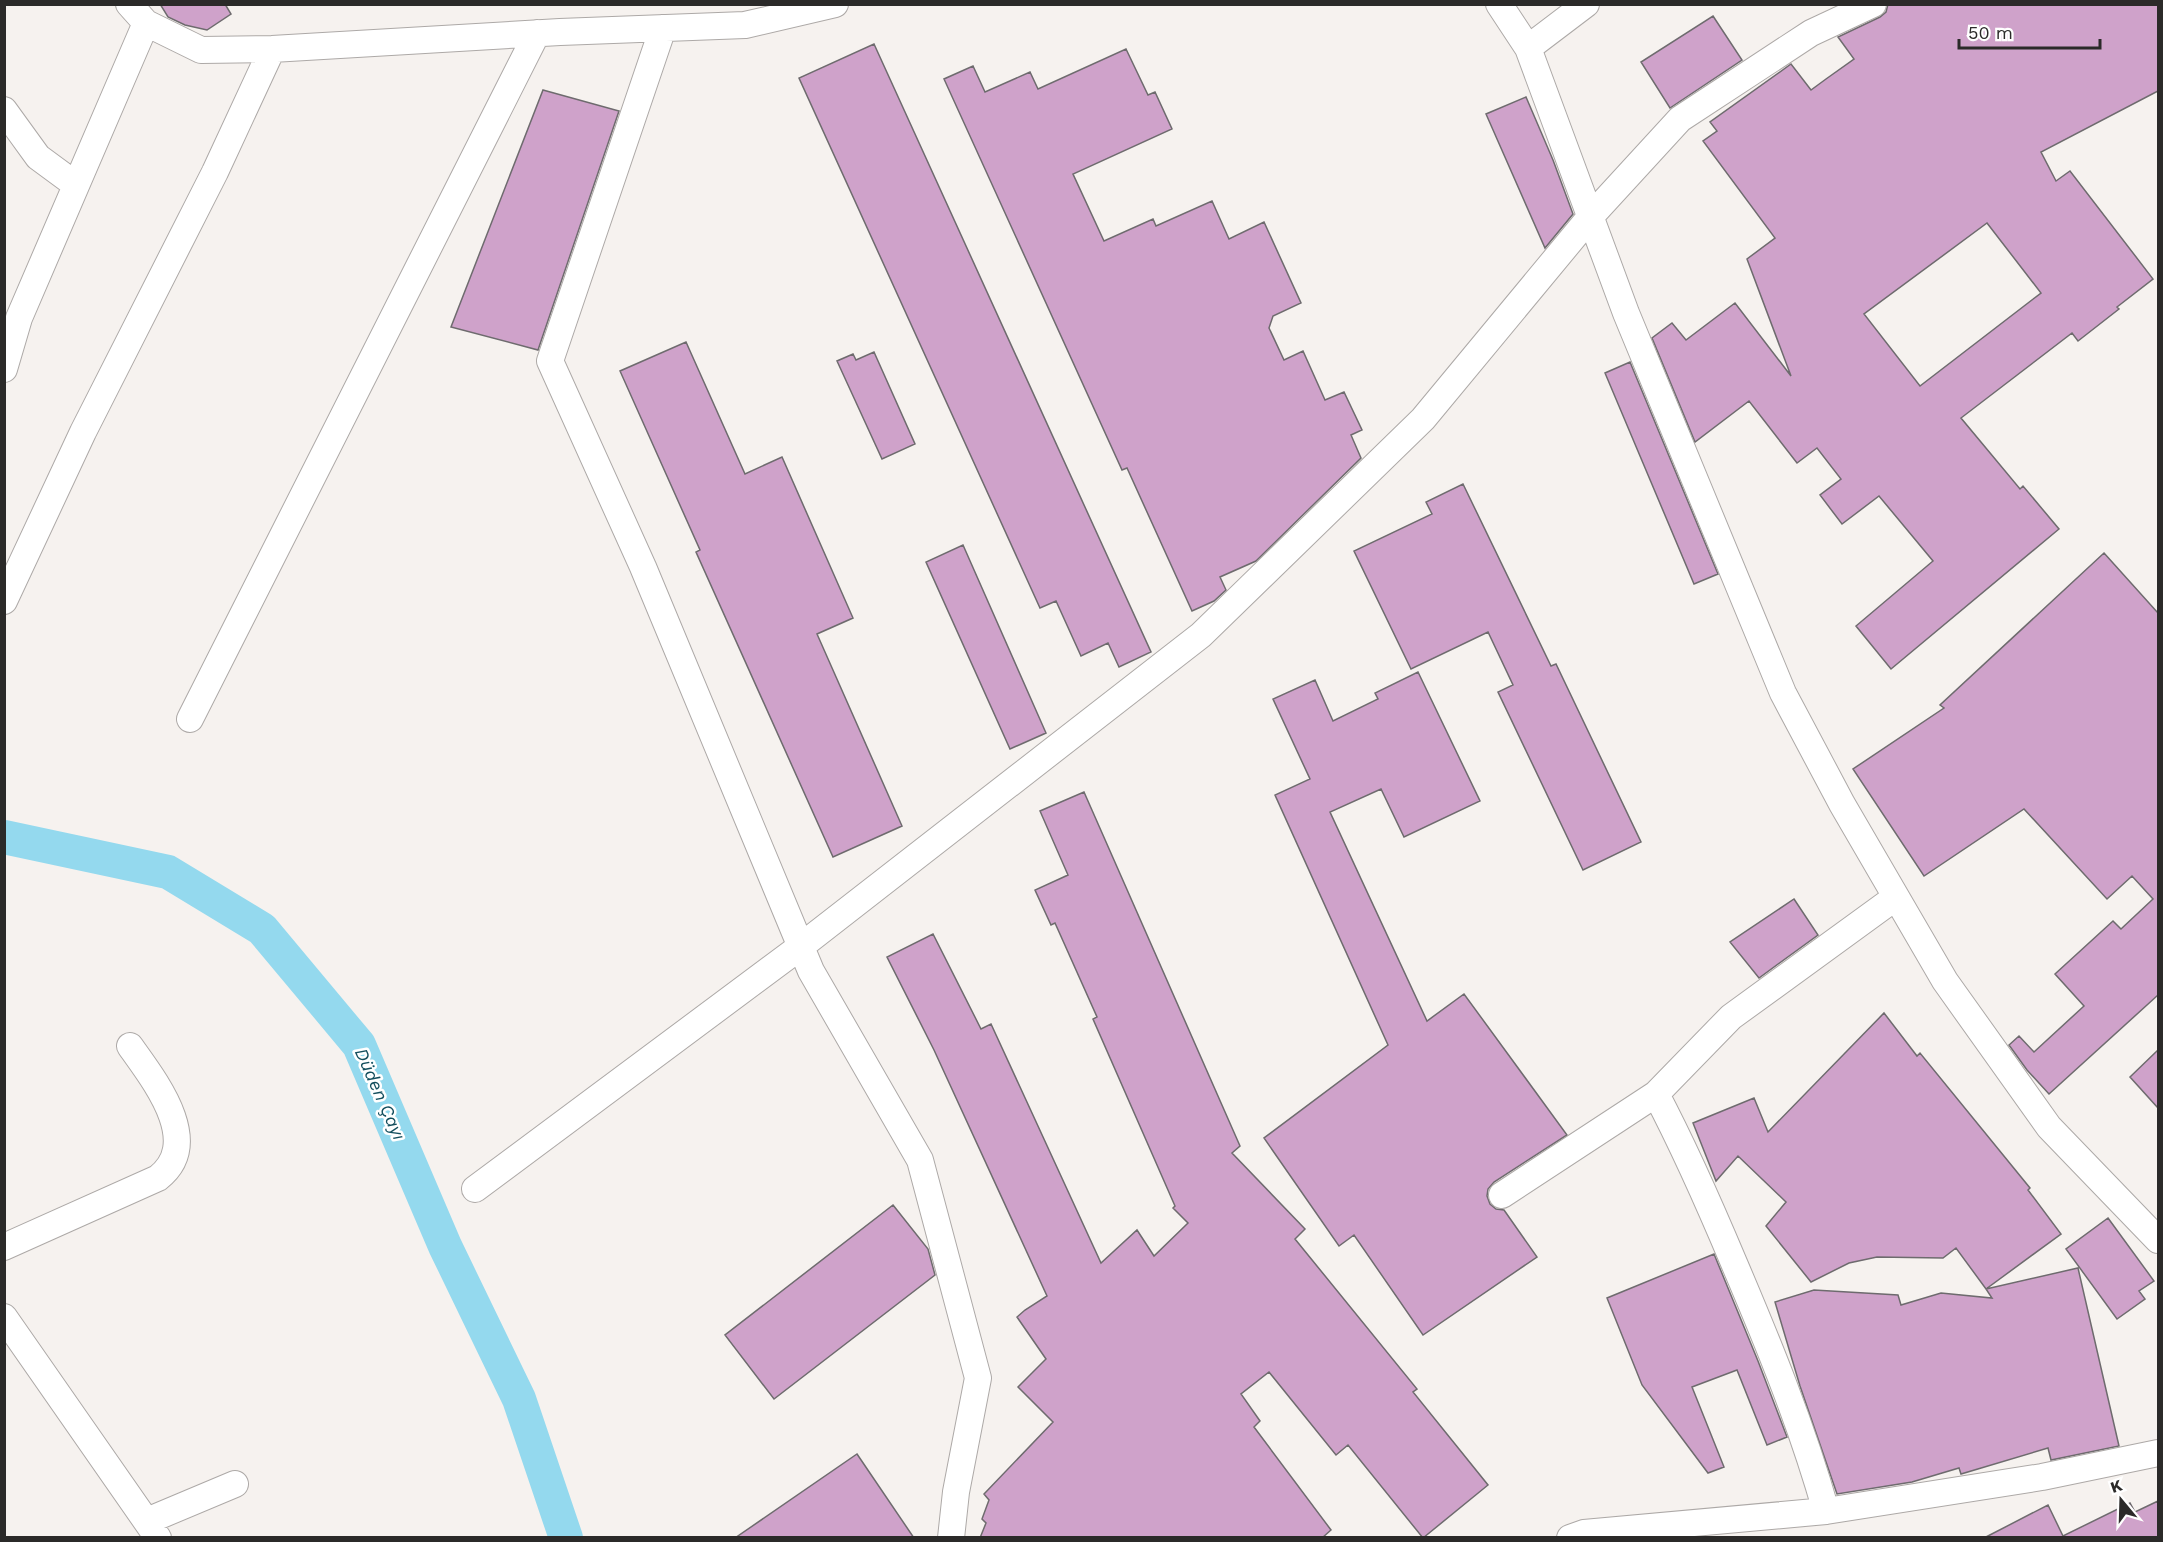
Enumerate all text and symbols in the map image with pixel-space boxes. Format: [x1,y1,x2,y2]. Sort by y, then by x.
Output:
scale bar [1959,12,2100,50]
text: 50 m [1968,22,2013,43]
water label: Düden Çayı [351,1045,410,1143]
north arrow [2091,1470,2151,1530]
text: K [2108,1476,2125,1497]

